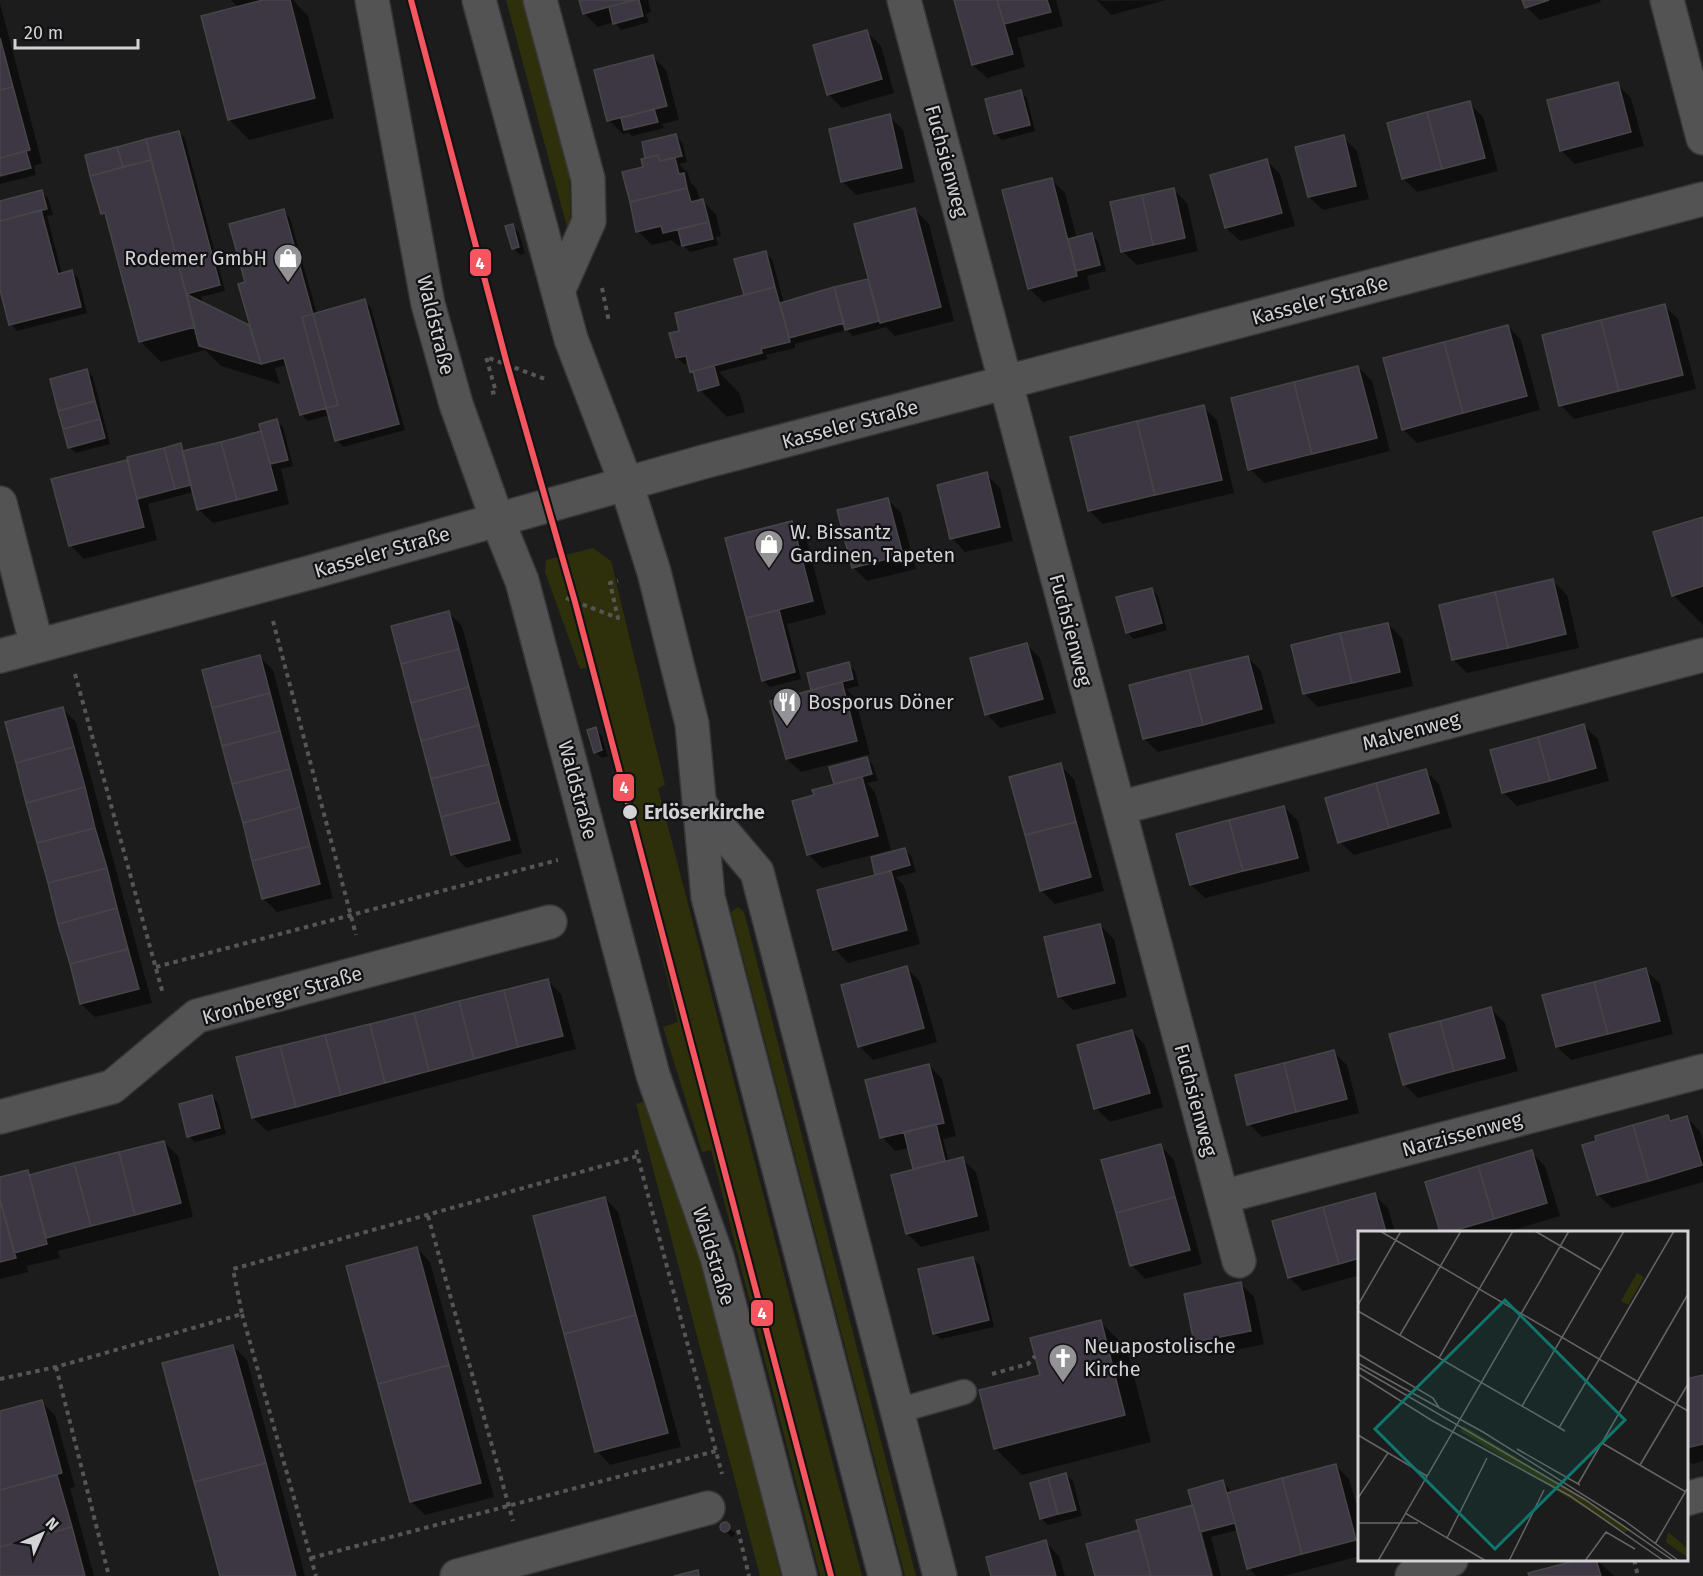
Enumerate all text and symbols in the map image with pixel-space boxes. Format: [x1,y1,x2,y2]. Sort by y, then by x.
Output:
scale bar [15,12,138,50]
text: 20 m [24,22,63,44]
street label: Fuchsienweg [920,102,974,220]
shop icon: Rodemer GmbH [272,242,304,284]
place label: Rodemer GmbH [124,246,267,270]
line badge: 4 [469,248,492,277]
text: 4 [475,254,485,273]
street label: Kasseler Straße [1249,270,1391,330]
street label: Waldstraße [412,273,460,377]
street label: Kasseler Straße [779,394,921,454]
place label: W. Bissantz Gardinen, Tapeten [790,520,955,567]
street label: Kasseler Straße [311,521,453,583]
shop icon: W. Bissantz Gardinen, Tapeten [753,528,785,570]
street label: Fuchsienweg [1044,571,1098,689]
restaurant icon: Bosporus Döner [771,686,803,728]
place label: Bosporus Döner [808,690,954,714]
street label: Malvenweg [1360,706,1463,756]
street label: Waldstraße [553,738,603,842]
line badge: 4 [612,773,635,802]
text: 4 [619,778,629,797]
place label: Erlöserkirche [644,800,765,824]
marker: Erlöserkirche [621,803,639,821]
street label: Kronberger Straße [199,961,365,1029]
street label: Fuchsienweg [1169,1041,1223,1159]
street label: Narzissenweg [1399,1106,1525,1162]
street label: Waldstraße [688,1204,740,1308]
inset map [1358,1231,1688,1561]
line badge: 4 [750,1299,774,1327]
text: 4 [757,1304,767,1323]
place label: Neuapostolische Kirche [1084,1334,1236,1381]
church icon: Neuapostolische Kirche [1047,1342,1079,1384]
north arrow [12,1504,72,1564]
text: N [42,1513,63,1534]

